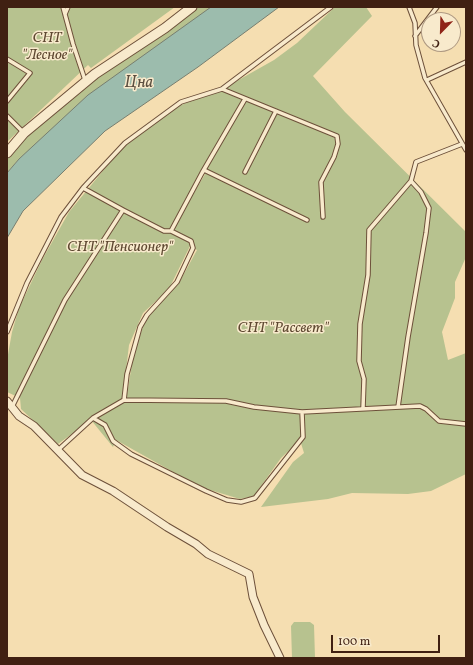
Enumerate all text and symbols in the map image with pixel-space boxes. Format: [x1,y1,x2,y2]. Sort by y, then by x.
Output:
north arrow [421,12,461,52]
park label: СНТ "Лесное" [22,30,72,65]
text: С [430,34,443,51]
water label: Цна [125,74,153,94]
park label: СНТ "Пенсионер" [67,239,173,257]
park label: СНТ "Рассвет" [237,320,329,338]
scale bar [333,627,442,653]
text: 100 m [338,634,370,650]

